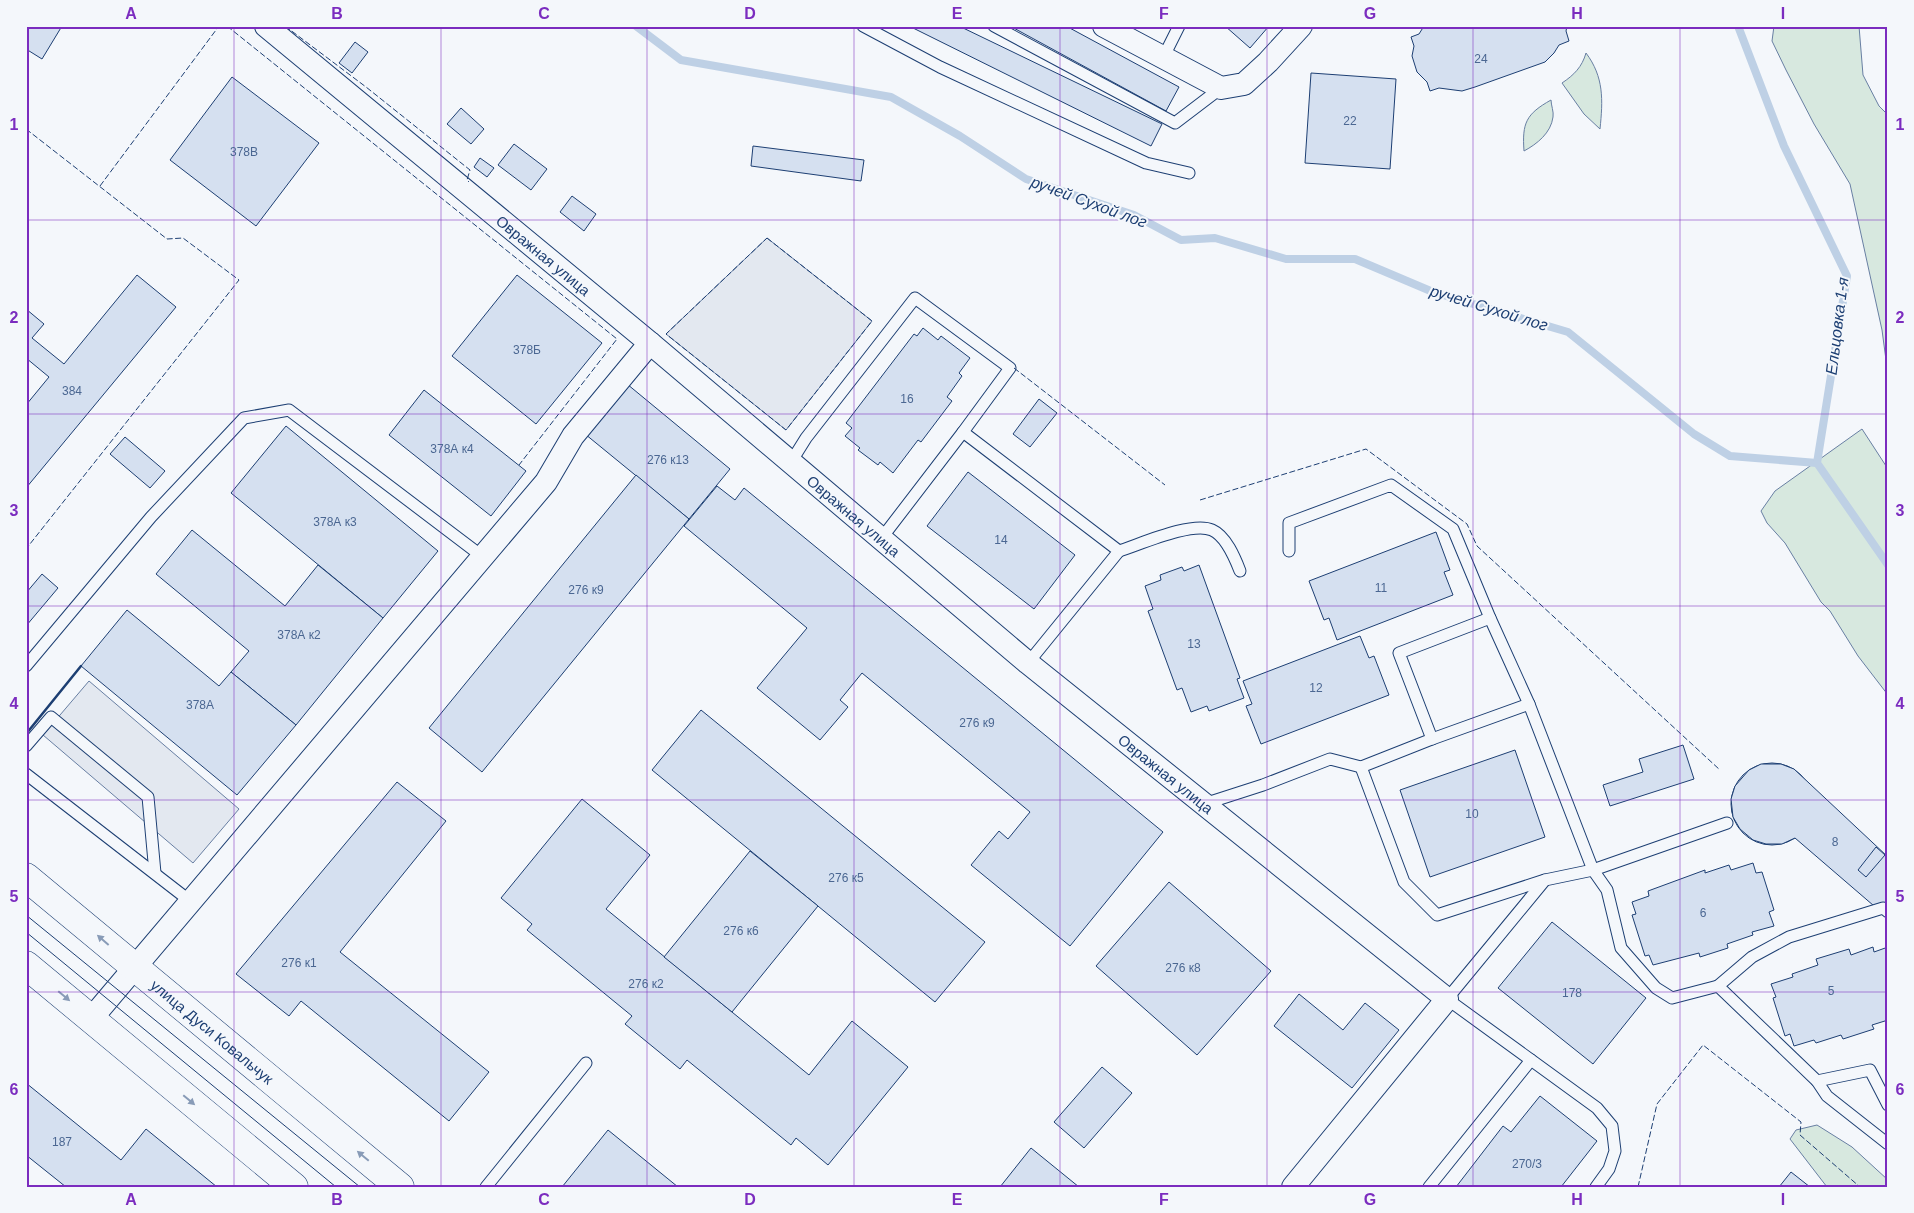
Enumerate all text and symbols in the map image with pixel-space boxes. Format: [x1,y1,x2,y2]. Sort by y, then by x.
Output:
text: A [125,5,137,22]
text: B [331,5,343,22]
text: C [538,5,550,22]
text: D [744,5,756,22]
text: E [952,5,963,22]
text: F [1159,5,1169,22]
text: G [1364,5,1376,22]
text: H [1571,5,1583,22]
text: I [1781,5,1785,22]
house number: 24 [1474,52,1488,66]
house number: 22 [1343,114,1357,128]
text: 1 [10,116,19,133]
text: 1 [1896,116,1905,133]
house number: 378В [230,145,258,159]
water label: ручей Сухой лог [1028,173,1149,231]
street label: Овражная улица [493,212,594,299]
water label: Ельцовка 1-я [1823,276,1851,376]
water label: ручей Сухой лог [1427,282,1550,334]
text: 2 [10,309,19,326]
text: 2 [1896,309,1905,326]
house number: 378Б [513,343,541,357]
house number: 384 [62,384,82,398]
house number: 16 [900,392,914,406]
house number: 378А к4 [430,442,474,456]
house number: 276 к13 [647,453,689,467]
street label: Овражная улица [804,471,904,560]
text: 3 [10,502,19,519]
text: 3 [1896,502,1905,519]
house number: 378А к3 [313,515,357,529]
house number: 14 [994,533,1008,547]
house number: 11 [1375,581,1388,595]
house number: 276 к9 [568,583,604,597]
house number: 378А к2 [277,628,321,642]
house number: 13 [1187,637,1201,651]
house number: 12 [1309,681,1323,695]
text: 4 [10,695,19,712]
text: 4 [1896,695,1905,712]
house number: 378А [186,698,214,712]
house number: 276 к9 [959,716,995,730]
street label: Овражная улица [1115,731,1217,817]
house number: 10 [1465,807,1479,821]
house number: 8 [1832,835,1839,849]
house number: 276 к5 [828,871,864,885]
text: 5 [10,888,19,905]
text: 5 [1896,888,1905,905]
house number: 6 [1700,906,1707,920]
house number: 276 к6 [723,924,759,938]
one-way arrow [97,935,109,946]
house number: 276 к1 [281,956,317,970]
house number: 276 к8 [1165,961,1201,975]
street label: улица Дуси Ковальчук [148,976,277,1087]
house number: 276 к2 [628,977,664,991]
house number: 5 [1828,984,1835,998]
house number: 178 [1562,986,1582,1000]
one-way arrow [57,990,70,1001]
text: 6 [10,1081,19,1098]
text: 6 [1896,1081,1905,1098]
one-way arrow [182,1094,195,1105]
house number: 187 [52,1135,72,1149]
one-way arrow [356,1150,369,1161]
house number: 270/3 [1512,1157,1542,1171]
text: A [125,1191,137,1208]
text: B [331,1191,343,1208]
text: C [538,1191,550,1208]
text: D [744,1191,756,1208]
text: E [952,1191,963,1208]
text: F [1159,1191,1169,1208]
text: G [1364,1191,1376,1208]
text: H [1571,1191,1583,1208]
text: I [1781,1191,1785,1208]

